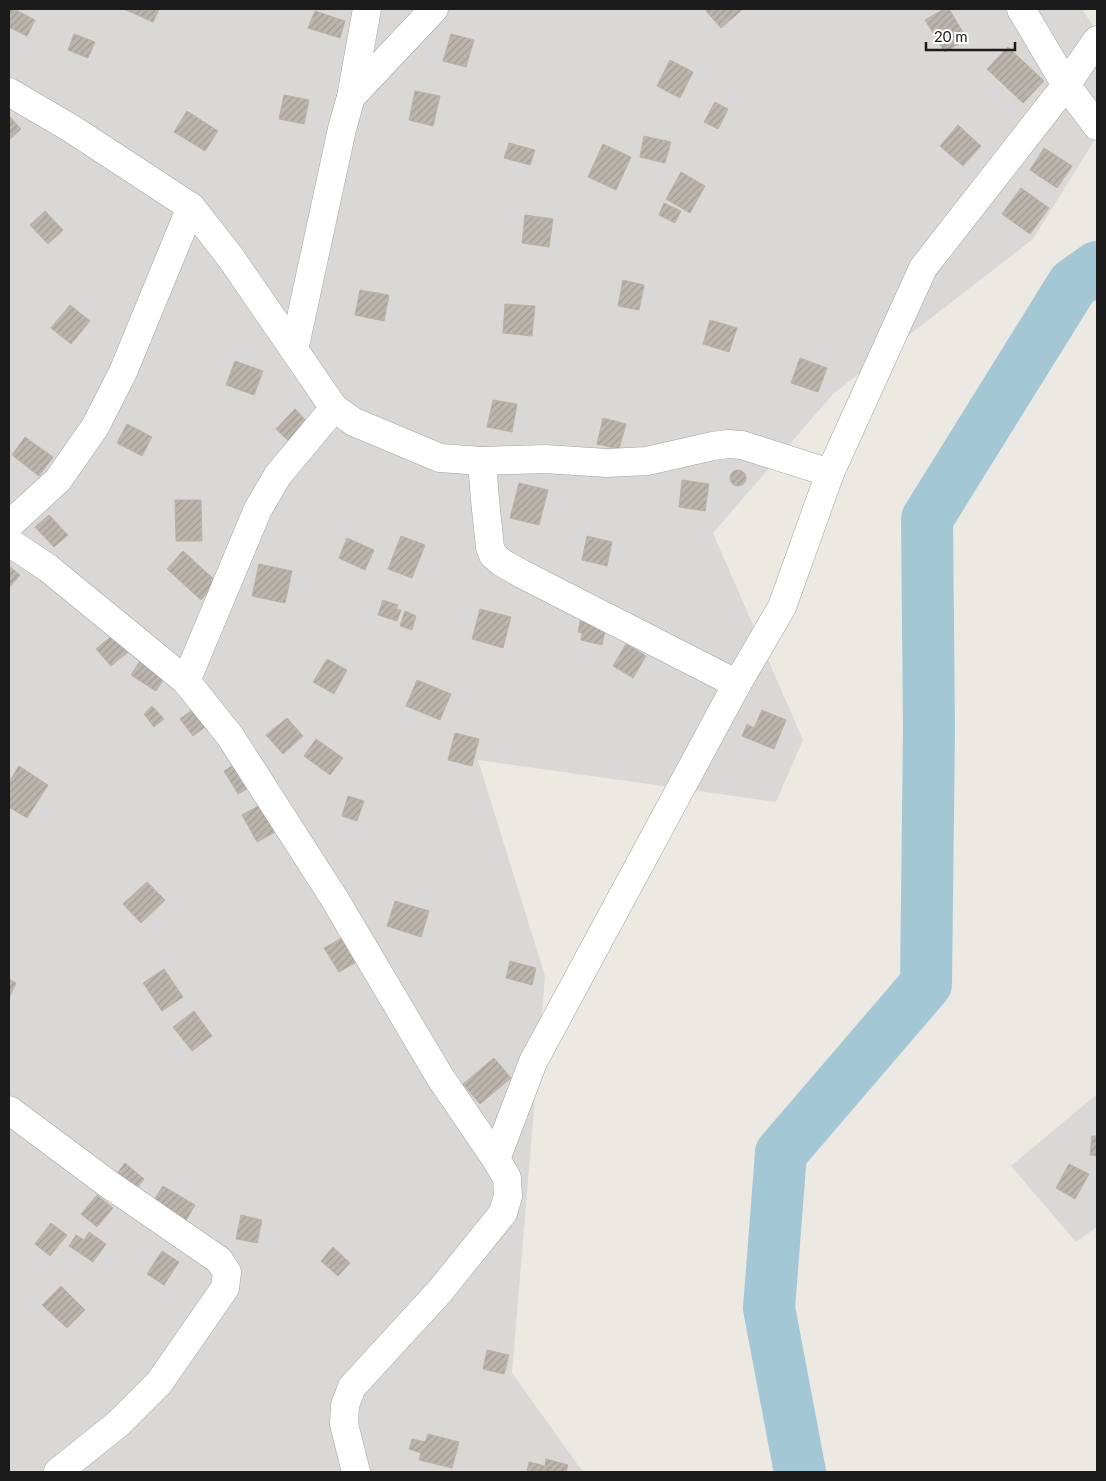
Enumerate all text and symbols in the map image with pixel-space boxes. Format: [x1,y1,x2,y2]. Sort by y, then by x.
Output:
scale bar [926,20,1015,52]
text: 20 m [934,27,968,45]

